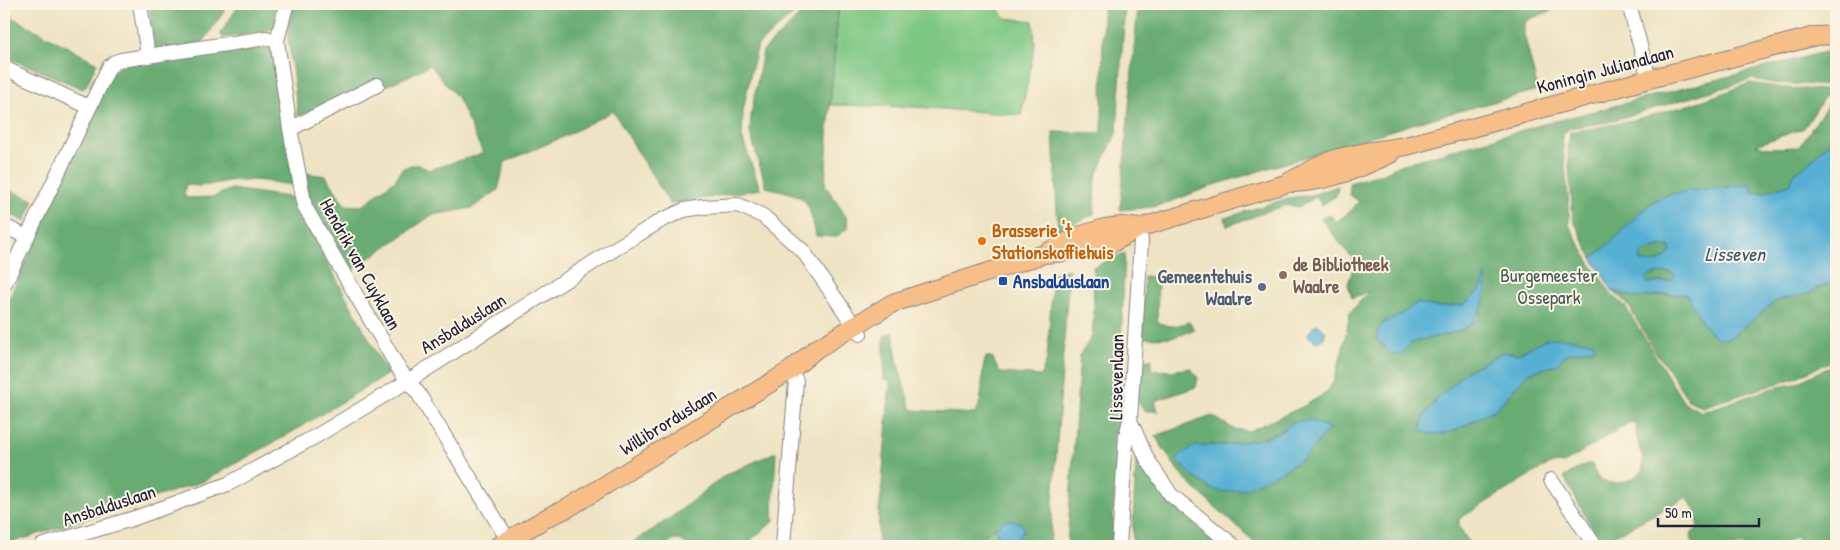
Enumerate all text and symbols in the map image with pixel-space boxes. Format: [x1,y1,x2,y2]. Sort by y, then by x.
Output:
street label: Koningin Julianalaan [1534,38,1676,100]
street label: Hendrik van Cuyklaan [314,194,408,334]
place label: Brasserie 't Stationskoffiehuis [992,217,1114,265]
marker: Brasserie 't Stationskoffiehuis [976,235,988,247]
water label: Lisseven [1705,240,1767,267]
place label: de Bibliotheek Waalre [1293,251,1389,299]
park label: Burgemeester Ossepark [1500,262,1598,310]
place label: Gemeentehuis Waalre [1157,263,1253,311]
place label: Ansbalduslaan [1013,268,1110,294]
marker: de Bibliotheek Waalre [1277,269,1289,281]
marker: Ansbalduslaan [997,275,1009,287]
marker: Gemeentehuis Waalre [1256,281,1268,293]
street label: Ansbalduslaan [415,286,511,360]
street label: Lissevenlaan [1102,334,1130,420]
street label: Willibrorduslaan [615,381,721,461]
street label: Ansbalduslaan [59,478,159,532]
scale bar [1658,495,1759,527]
text: 50 m [1665,502,1692,523]

